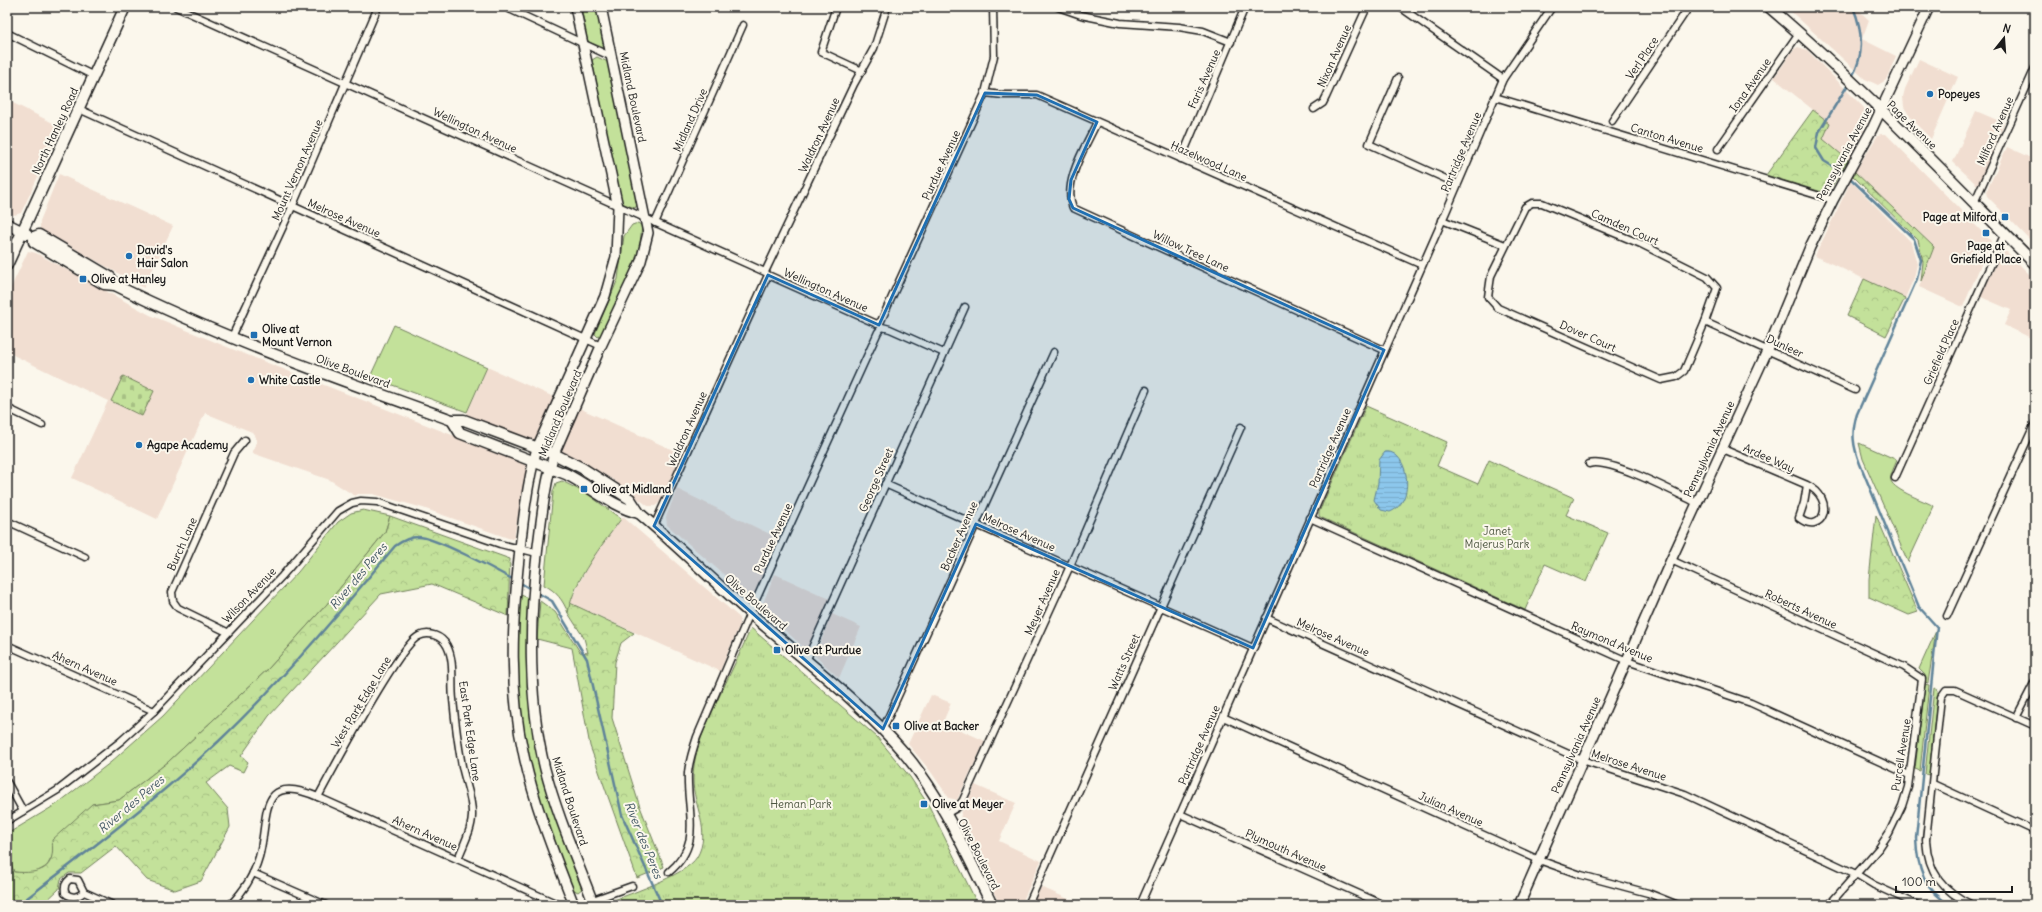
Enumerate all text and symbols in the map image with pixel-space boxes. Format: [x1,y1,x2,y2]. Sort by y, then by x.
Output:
north arrow [1984,18,2024,58]
text: N [2001,21,2013,36]
street label: Nixon Avenue [1314,22,1354,90]
street label: Verl Place [1623,34,1661,82]
street label: Faris Avenue [1185,47,1223,111]
street label: Midland Boulevard [617,50,650,144]
street label: Iona Avenue [1726,55,1774,115]
street label: North Hanley Road [29,85,82,177]
street label: Midland Drive [670,86,710,154]
place label: Popeyes [1938,87,1980,102]
marker: Popeyes [1925,89,1935,99]
street label: Milford Avenue [1974,94,2016,168]
street label: Waldron Avenue [795,95,843,175]
street label: Page Avenue [1884,98,1940,152]
street label: Wellington Avenue [431,104,519,156]
street label: Pennsylvania Avenue [1813,104,1875,204]
street label: Partridge Avenue [1438,110,1484,194]
street label: Mount Vernon Avenue [268,117,326,223]
street label: Canton Avenue [1629,120,1705,156]
street label: Purdue Avenue [919,128,963,202]
street label: Hazelwood Lane [1169,138,1249,184]
street label: Melrose Avenue [305,196,383,240]
street label: Camden Court [1589,206,1661,248]
place label: Page at Milford [1923,210,1998,225]
marker: Page at Milford [2000,212,2010,222]
street label: Willow Tree Lane [1150,227,1232,275]
marker: Page at Griefield Place [1981,228,1991,238]
place label: Page at Griefield Place [1951,239,2022,266]
place label: David's Hair Salon [137,243,189,270]
marker: David's Hair Salon [124,251,134,261]
street label: Wellington Avenue [782,265,871,315]
place label: Olive at Hanley [91,272,166,287]
marker: Olive at Hanley [78,274,88,284]
street label: Dover Court [1558,317,1619,355]
street label: Griefield Place [1920,317,1962,387]
place label: Olive at Mount Vernon [262,322,332,349]
marker: Olive at Mount Vernon [249,330,259,340]
street label: Dunleer [1764,331,1806,361]
street label: Olive Boulevard [314,351,392,391]
street label: Midland Boulevard [535,367,585,458]
place label: White Castle [259,373,321,387]
marker: White Castle [246,375,256,385]
street label: Waldron Avenue [664,389,710,469]
street label: Pennsylvania Avenue [1681,399,1738,499]
street label: Partridge Avenue [1306,406,1354,490]
place label: Agape Academy [147,438,228,453]
marker: Agape Academy [134,440,144,450]
street label: Ardee Way [1741,441,1797,475]
street label: George Street [856,446,896,514]
place label: Olive at Midland [592,482,672,496]
marker: Olive at Midland [579,484,589,494]
street label: Backer Avenue [937,499,981,573]
street label: Purdue Avenue [751,501,795,575]
street label: Melrose Avenue [980,510,1058,554]
street label: Burch Lane [164,515,200,573]
park label: Janet Majerus Park [1465,524,1530,551]
water label: River des Peres [326,539,391,612]
street label: Wilson Avenue [219,564,279,626]
street label: Meyer Avenue [1021,567,1063,637]
street label: Olive Boulevard [722,571,790,633]
street label: Roberts Avenue [1763,586,1839,632]
street label: Melrose Avenue [1294,615,1372,659]
street label: Raymond Avenue [1569,618,1655,666]
street label: Watts Street [1105,631,1143,692]
place label: Olive at Purdue [785,643,861,657]
marker: Olive at Purdue [772,645,782,655]
street label: Ahern Avenue [50,647,120,689]
street label: West Park Edge Lane [328,654,394,750]
street label: East Park Edge Lane [456,680,484,782]
street label: Pennsylvania Avenue [1548,694,1604,796]
street label: Partridge Avenue [1175,703,1223,787]
street label: Purcell Avenue [1888,718,1914,792]
place label: Olive at Backer [904,719,979,733]
marker: Olive at Backer [891,721,901,731]
street label: Melrose Avenue [1590,746,1668,784]
street label: Midland Boulevard [549,755,591,848]
water label: River des Peres [95,771,168,836]
street label: Julian Avenue [1417,789,1485,829]
park label: Heman Park [770,797,832,811]
place label: Olive at Meyer [932,797,1004,812]
water label: River des Peres [622,799,667,882]
marker: Olive at Meyer [919,799,929,809]
street label: Ahern Avenue [390,812,460,854]
street label: Olive Boulevard [955,816,1003,892]
street label: Plymouth Avenue [1243,826,1329,874]
scale bar [1896,868,2012,894]
text: 100 m [1902,874,1936,889]

